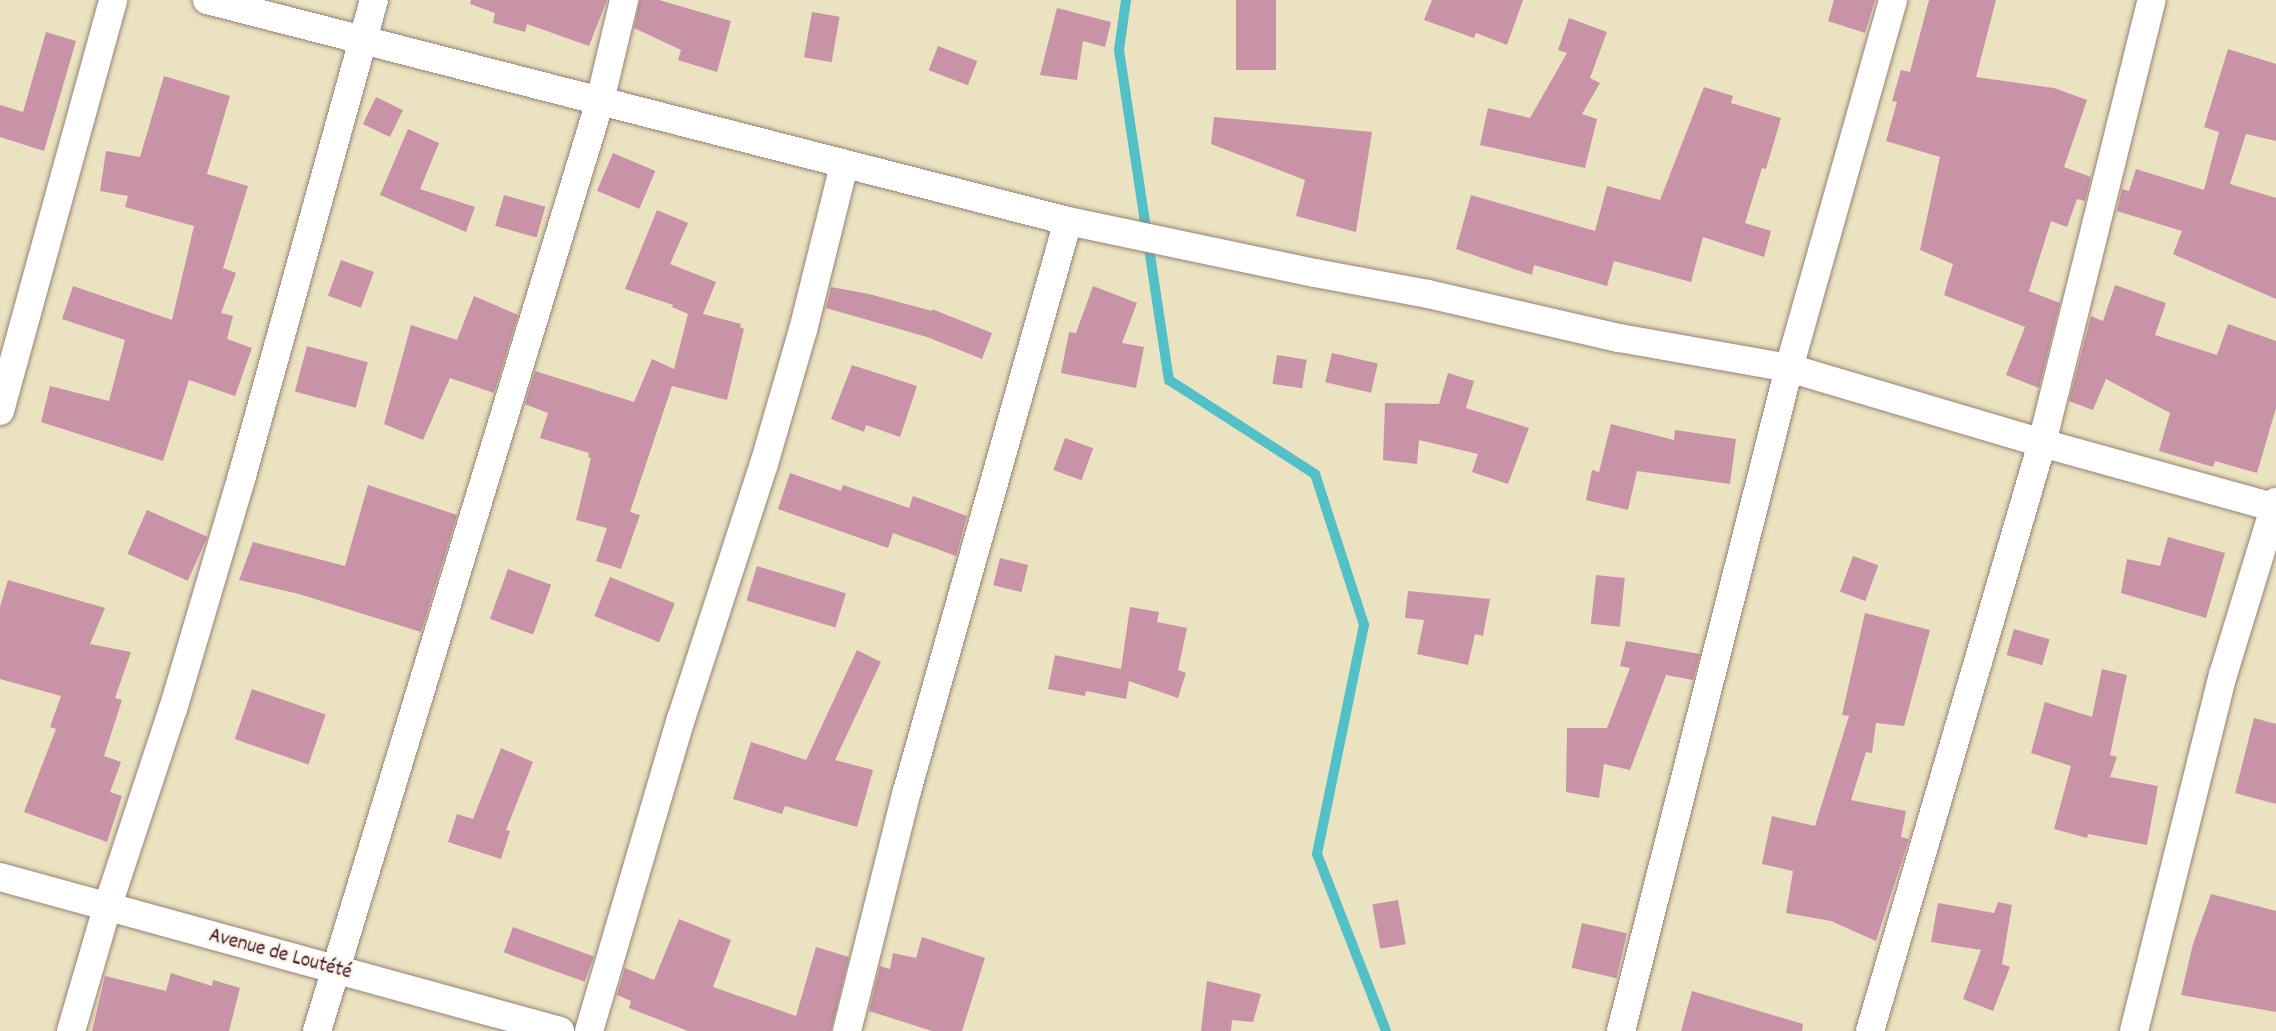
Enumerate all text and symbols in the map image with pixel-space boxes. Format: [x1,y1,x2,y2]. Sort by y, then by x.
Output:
street label: Avenue de Loutété [206,924,354,986]

